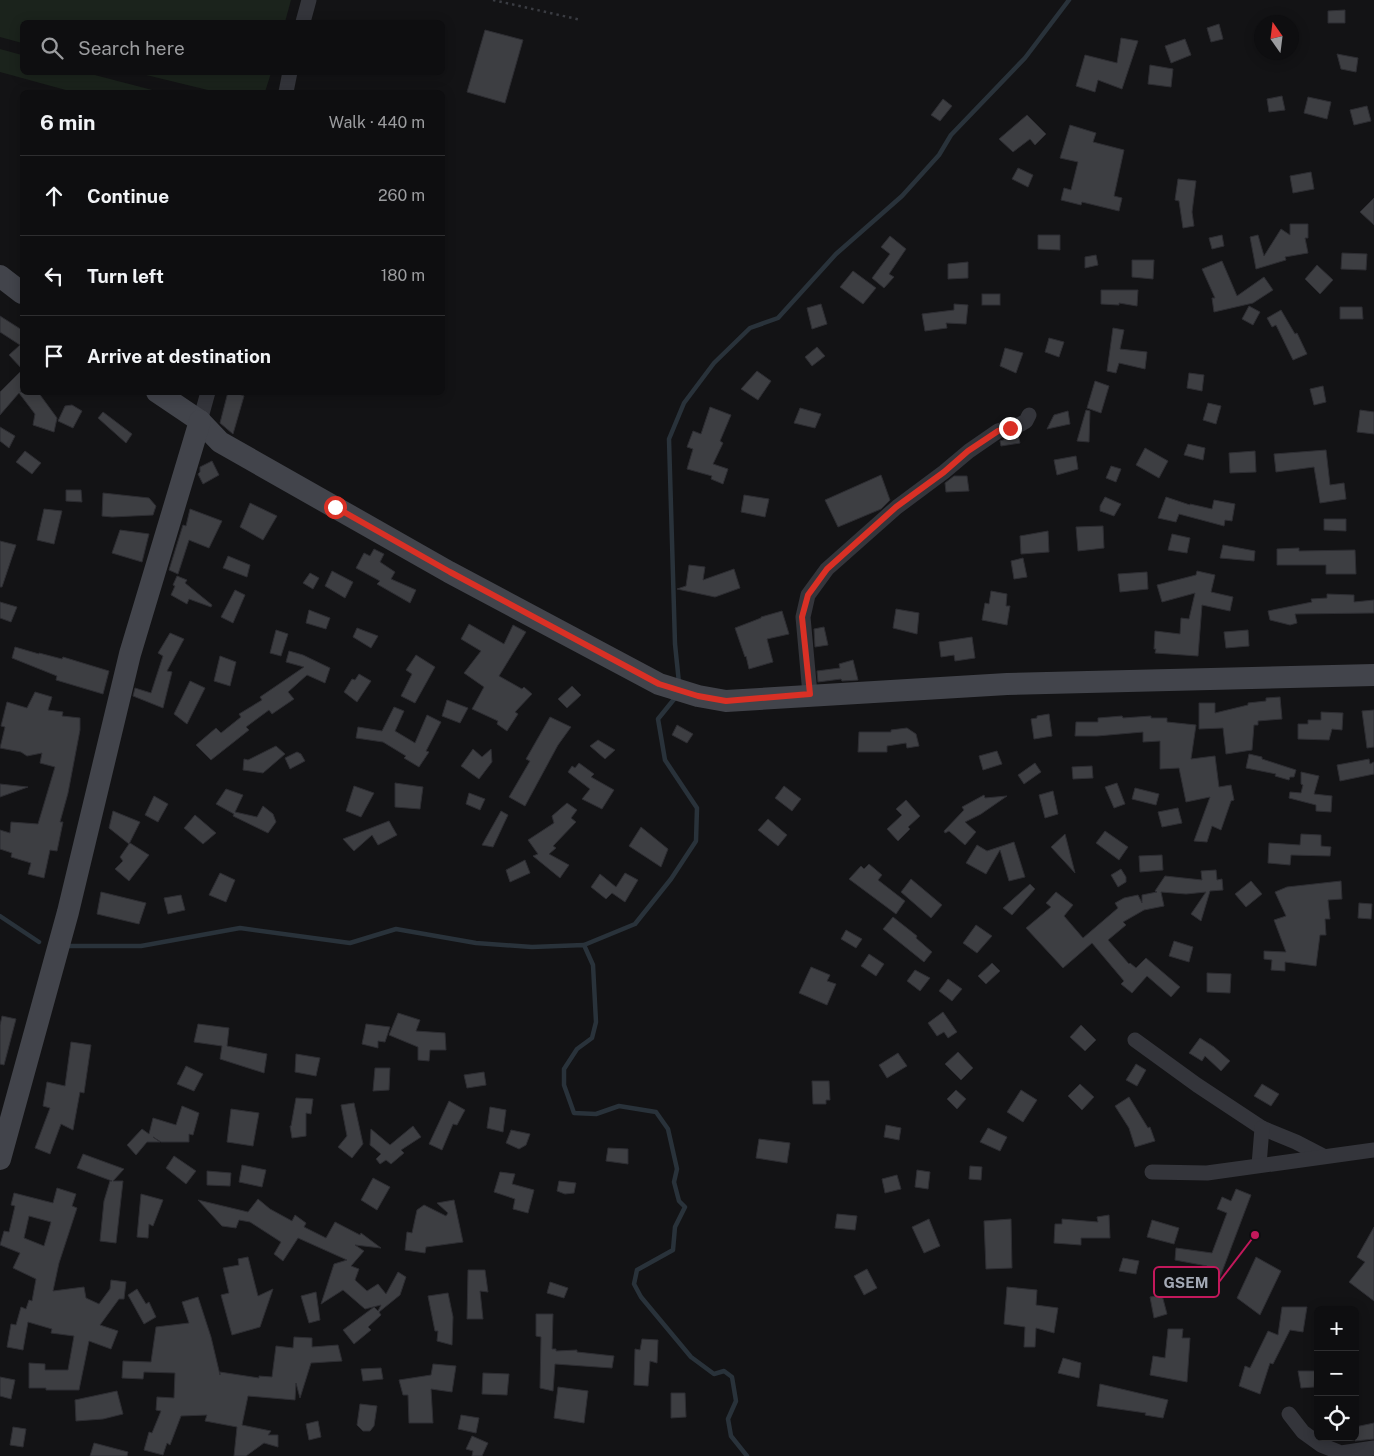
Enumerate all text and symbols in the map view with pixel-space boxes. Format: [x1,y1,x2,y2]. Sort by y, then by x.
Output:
north arrow [1254,15,1299,60]
search box [20,20,445,75]
icon: search [38,34,66,62]
text: Search here [78,37,185,59]
text: 6 min [40,110,96,135]
text: Walk · 440 m [329,113,425,132]
icon: ahead [40,182,68,210]
text: Continue [87,185,169,207]
text: 260 m [378,186,425,205]
icon: left [40,262,68,290]
text: Turn left [87,265,164,287]
text: 180 m [381,266,425,285]
icon: arrive [40,342,68,370]
text: Arrive at destination [87,345,271,367]
route end [999,417,1022,440]
route start [324,496,347,519]
callout: GSEM [1154,1267,1219,1297]
text: GSEM [1163,1274,1209,1291]
map controls [1314,1306,1359,1441]
button: + [1314,1306,1359,1351]
button: − [1314,1351,1359,1396]
button: locate [1314,1396,1359,1441]

